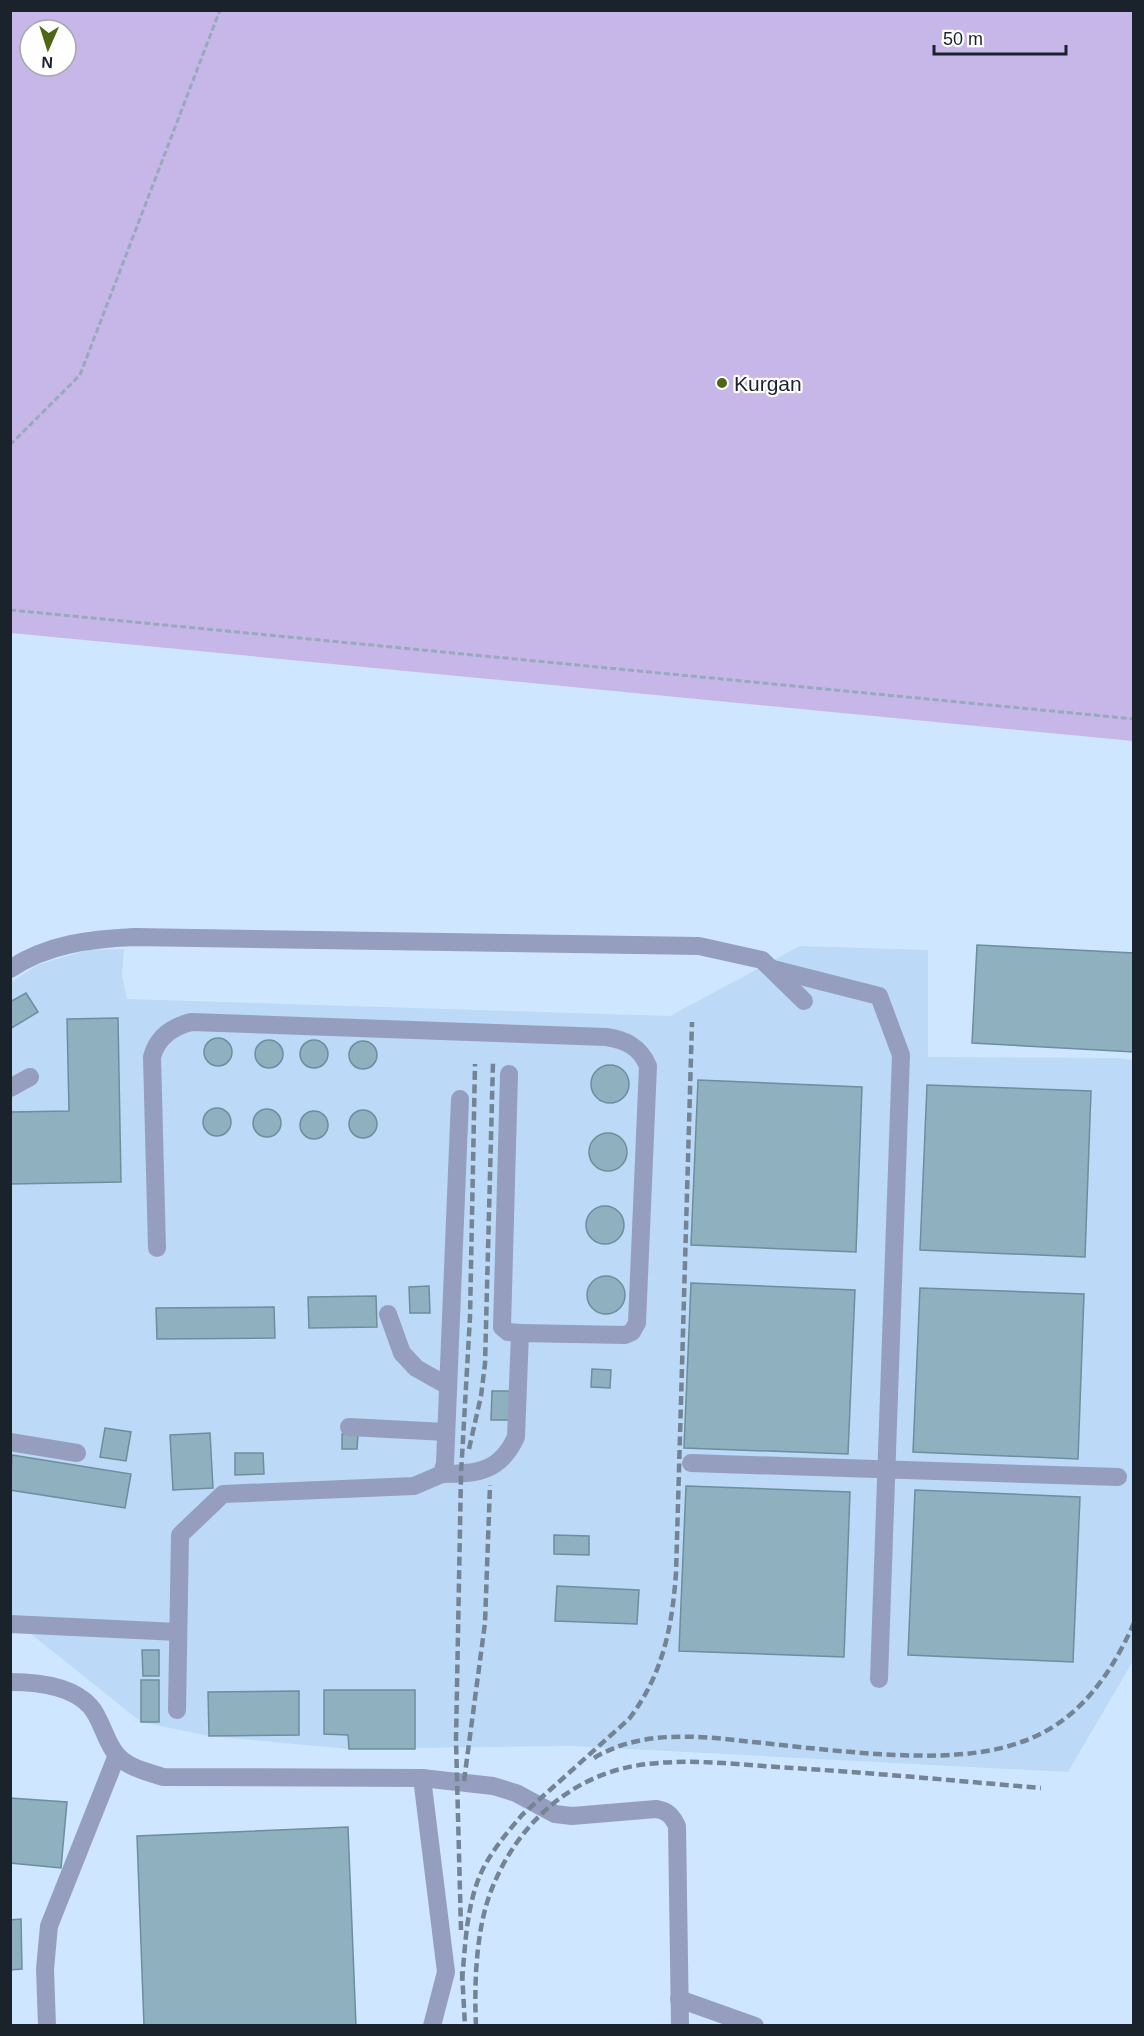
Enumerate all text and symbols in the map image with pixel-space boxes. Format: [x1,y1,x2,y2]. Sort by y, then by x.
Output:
north arrow [18,18,78,78]
scale bar [934,18,1066,56]
text: 50 m [943,29,983,49]
text: N [41,54,53,71]
place label: Kurgan [734,372,802,395]
marker: Kurgan [715,376,729,390]

